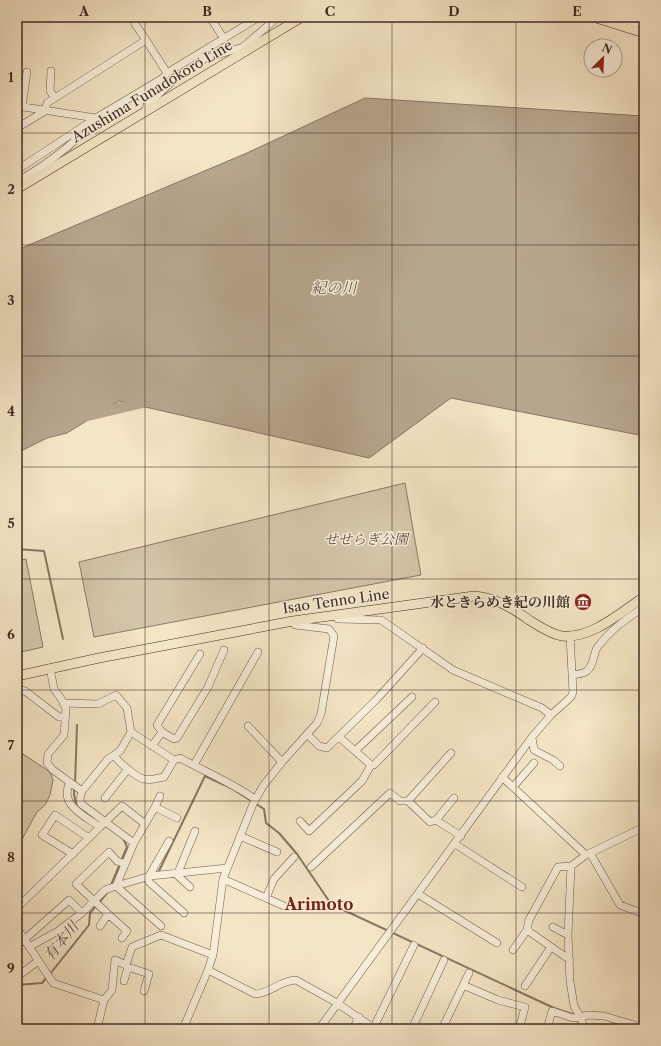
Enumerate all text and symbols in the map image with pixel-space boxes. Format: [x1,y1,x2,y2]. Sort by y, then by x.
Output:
text: A [78,3,90,19]
text: B [202,3,212,19]
text: C [325,3,335,19]
text: D [448,3,460,19]
text: E [572,3,582,19]
street label: Azushima Funadokoro Line [67,36,236,147]
north arrow [583,38,623,78]
text: N [600,41,615,57]
text: 1 [8,69,14,85]
text: 2 [7,181,15,197]
water label: 紀の川 [311,278,358,297]
text: 3 [7,292,15,308]
text: 4 [7,403,15,419]
text: 5 [7,515,15,531]
park label: せせらぎ公園 [324,530,410,548]
street label: Isao Tenno Line [282,585,391,617]
museum icon: 水ときらめき紀の川館 [573,592,593,612]
place label: 水ときらめき紀の川館 [430,593,570,611]
text: 6 [7,626,15,642]
text: 7 [8,737,15,753]
text: 8 [7,849,15,865]
district label: Arimoto [284,894,353,914]
water label: 有本川 [39,916,84,964]
text: 9 [7,960,15,976]

